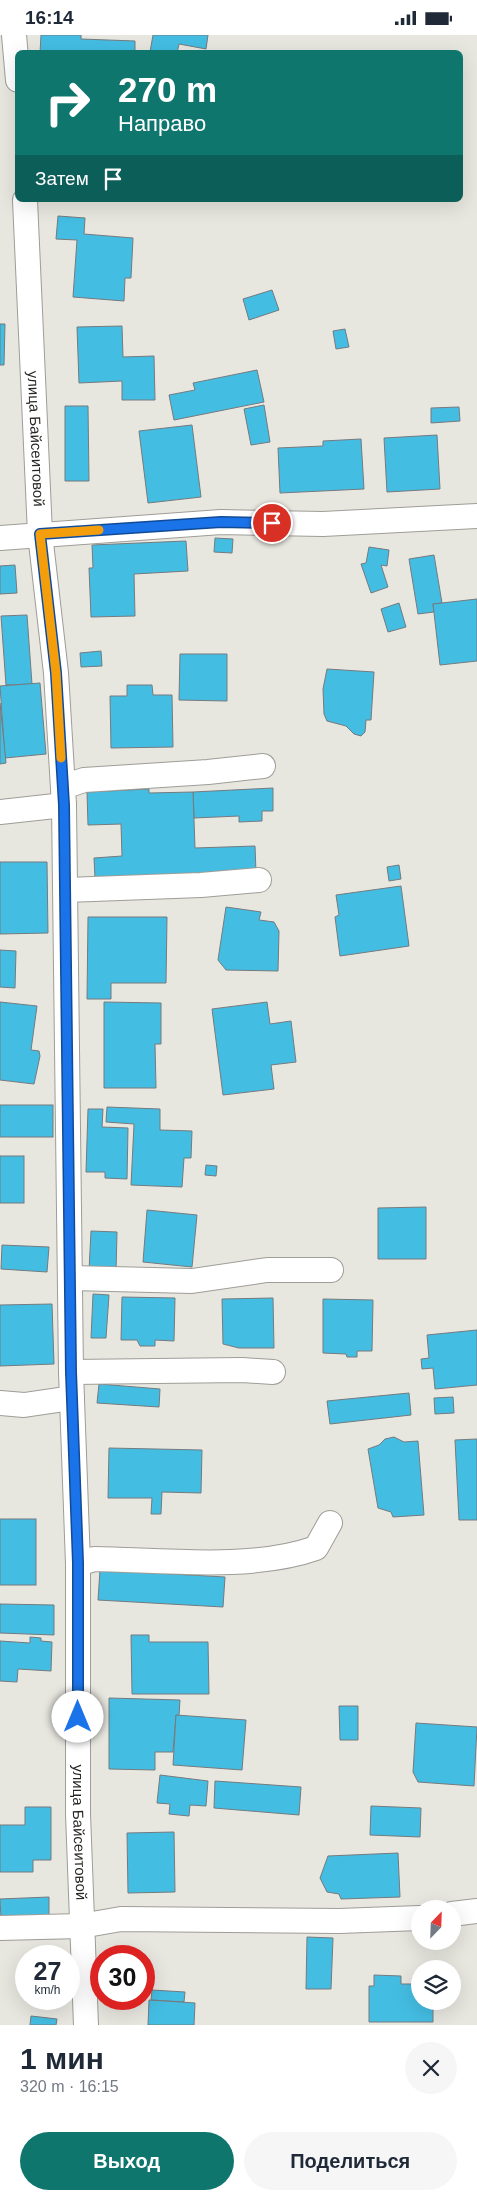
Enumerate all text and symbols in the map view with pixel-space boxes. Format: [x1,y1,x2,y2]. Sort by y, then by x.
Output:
text: 16:14 [25,7,74,28]
icon: right [35,70,100,135]
text: 270 m [118,70,217,109]
text: Направо [118,111,206,136]
icon: arrive [99,165,127,193]
text: Затем [35,168,89,189]
street label: улица Байсеитовой [25,371,48,507]
pin [251,502,293,544]
icon: arrive [258,509,286,537]
position arrow [51,1690,103,1742]
street label: улица Байсеитовой [70,1764,90,1900]
north arrow [411,1900,461,1950]
map controls [411,1900,461,2010]
speed limit sign: 30 [90,1945,155,2010]
text: 27 [34,1957,61,1985]
button: layers [411,1960,461,2010]
text: km/h [34,1983,61,1997]
text: 1 мин [20,2042,104,2075]
button: close [405,2042,457,2094]
text: 320 m · 16:15 [20,2078,119,2095]
button: Выход [20,2132,234,2190]
button: Поделиться [244,2132,457,2190]

